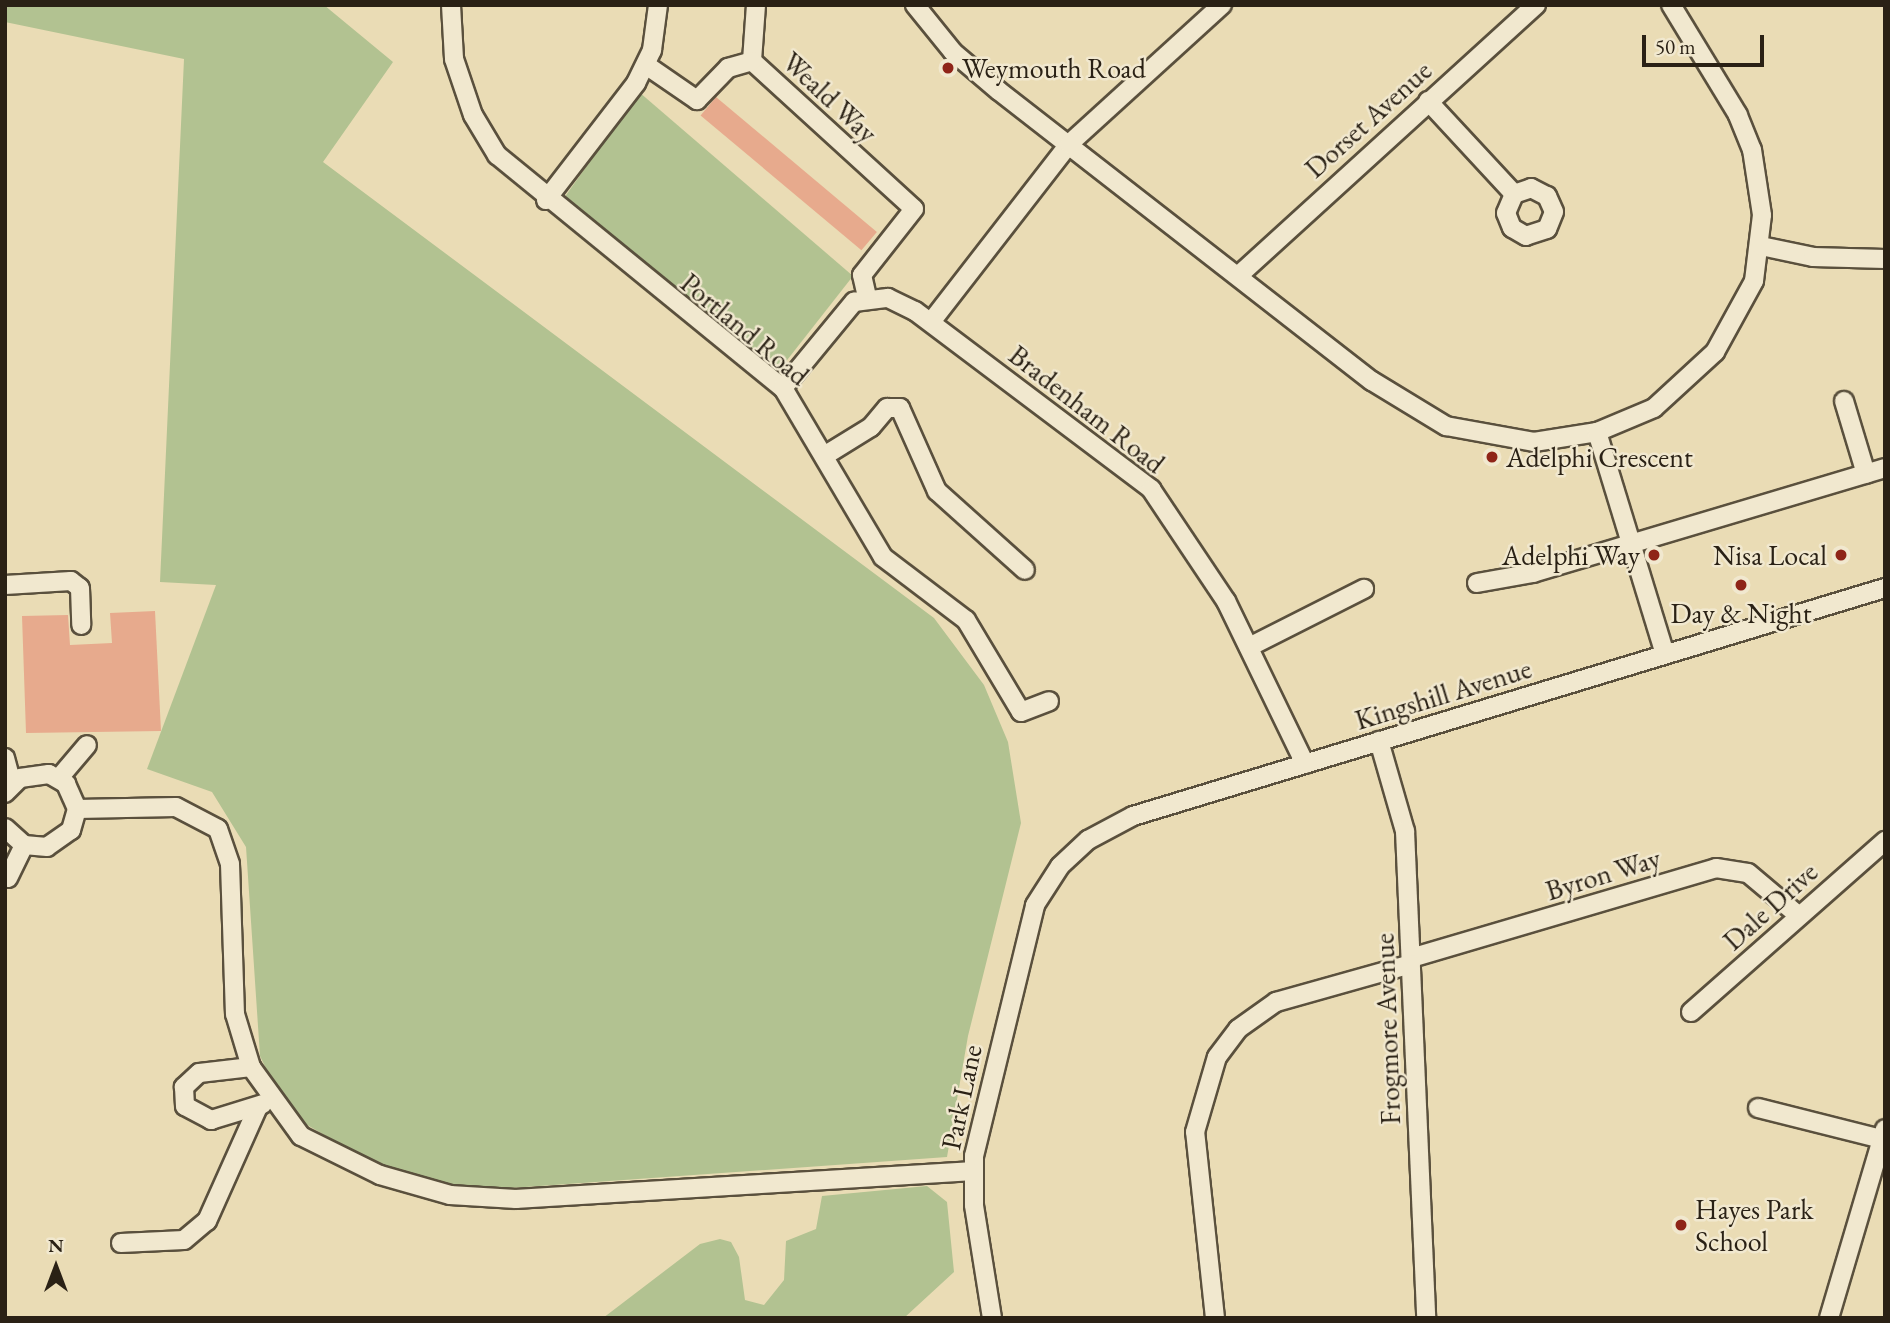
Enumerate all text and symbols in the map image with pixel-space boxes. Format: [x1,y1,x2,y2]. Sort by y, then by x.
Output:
scale bar [1645,21,1768,65]
text: 50 m [1655,33,1696,60]
street label: Weald Way [776,45,884,149]
place label: Weymouth Road [962,51,1146,85]
street label: Dorset Avenue [1298,53,1438,185]
marker: Weymouth Road [940,60,956,76]
street label: Portland Road [674,266,816,392]
street label: Bradenham Road [1002,338,1172,480]
place label: Adelphi Crescent [1506,440,1693,474]
marker: Adelphi Crescent [1484,449,1500,465]
place label: Adelphi Way [1502,538,1640,572]
place label: Nisa Local [1713,538,1827,572]
marker: Adelphi Way [1646,547,1662,563]
marker: Nisa Local [1833,547,1849,563]
marker: Day & Night [1733,577,1749,593]
place label: Day & Night [1670,596,1812,630]
street label: Kingshill Avenue [1351,651,1535,737]
street label: Byron Way [1542,841,1664,907]
street label: Dale Drive [1716,855,1824,957]
street label: Frogmore Avenue [1367,933,1407,1125]
street label: Park Lane [933,1041,989,1153]
place label: Hayes Park School [1695,1192,1813,1258]
marker: Hayes Park School [1673,1217,1689,1233]
north arrow [21,1232,91,1302]
text: N [48,1233,64,1258]

